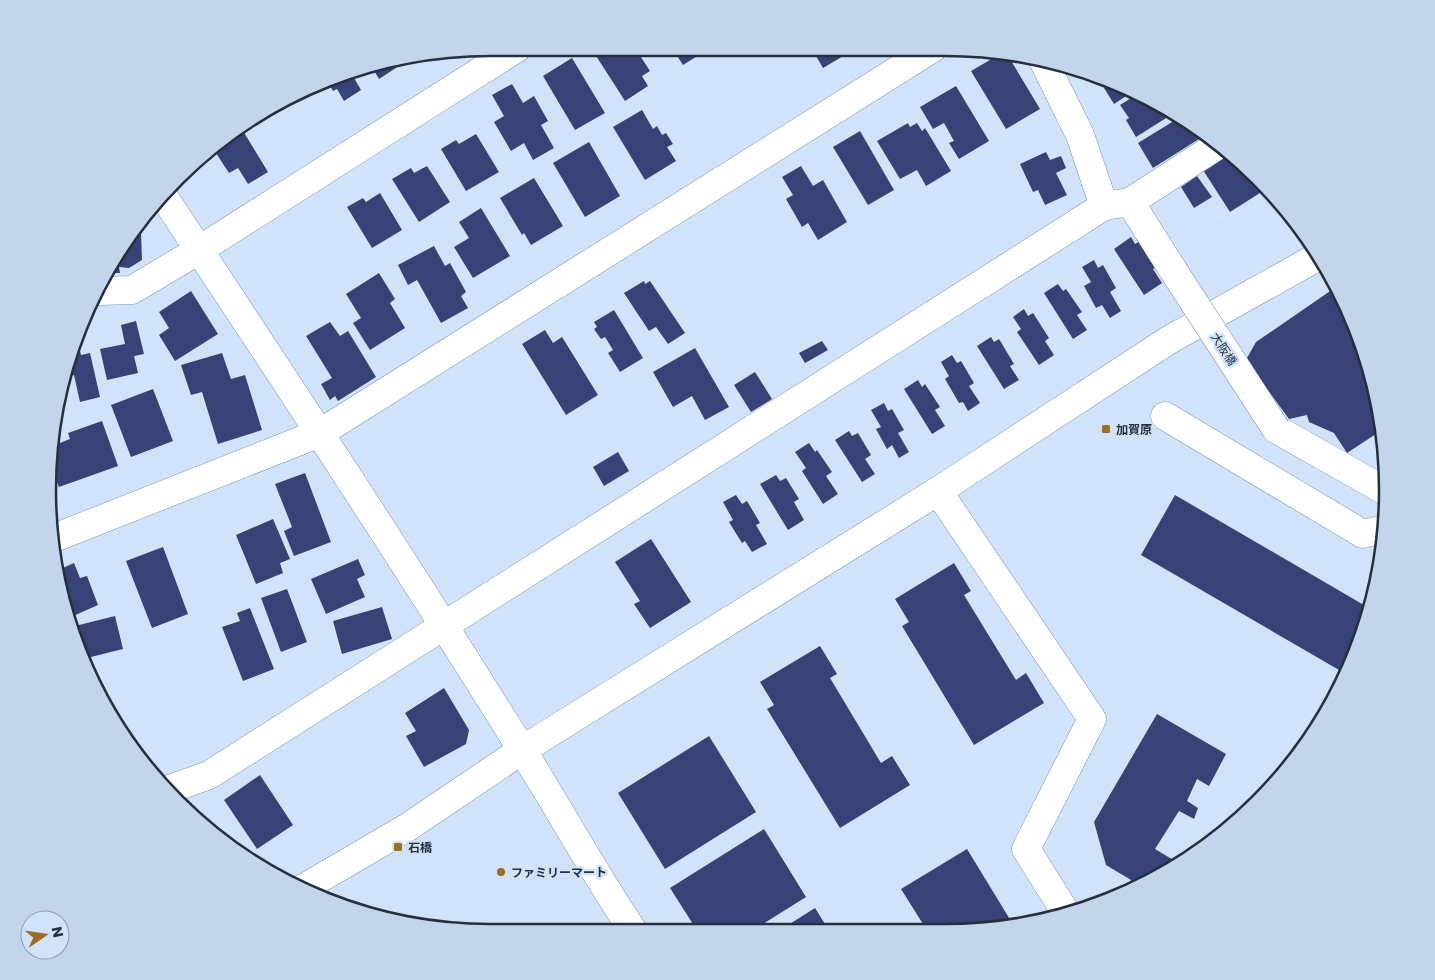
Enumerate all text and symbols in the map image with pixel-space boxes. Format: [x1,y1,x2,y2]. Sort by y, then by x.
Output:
street label: 大阪橋 [1207,329,1241,369]
place label: 加賀原 [1116,421,1152,438]
marker: 加賀原 [1100,423,1112,435]
place label: 石橋 [408,839,433,856]
marker: 石橋 [392,841,404,853]
place label: ファミリーマート [511,864,607,881]
marker: ファミリーマート [495,866,507,878]
north arrow [20,910,70,960]
text: N [47,925,69,939]

